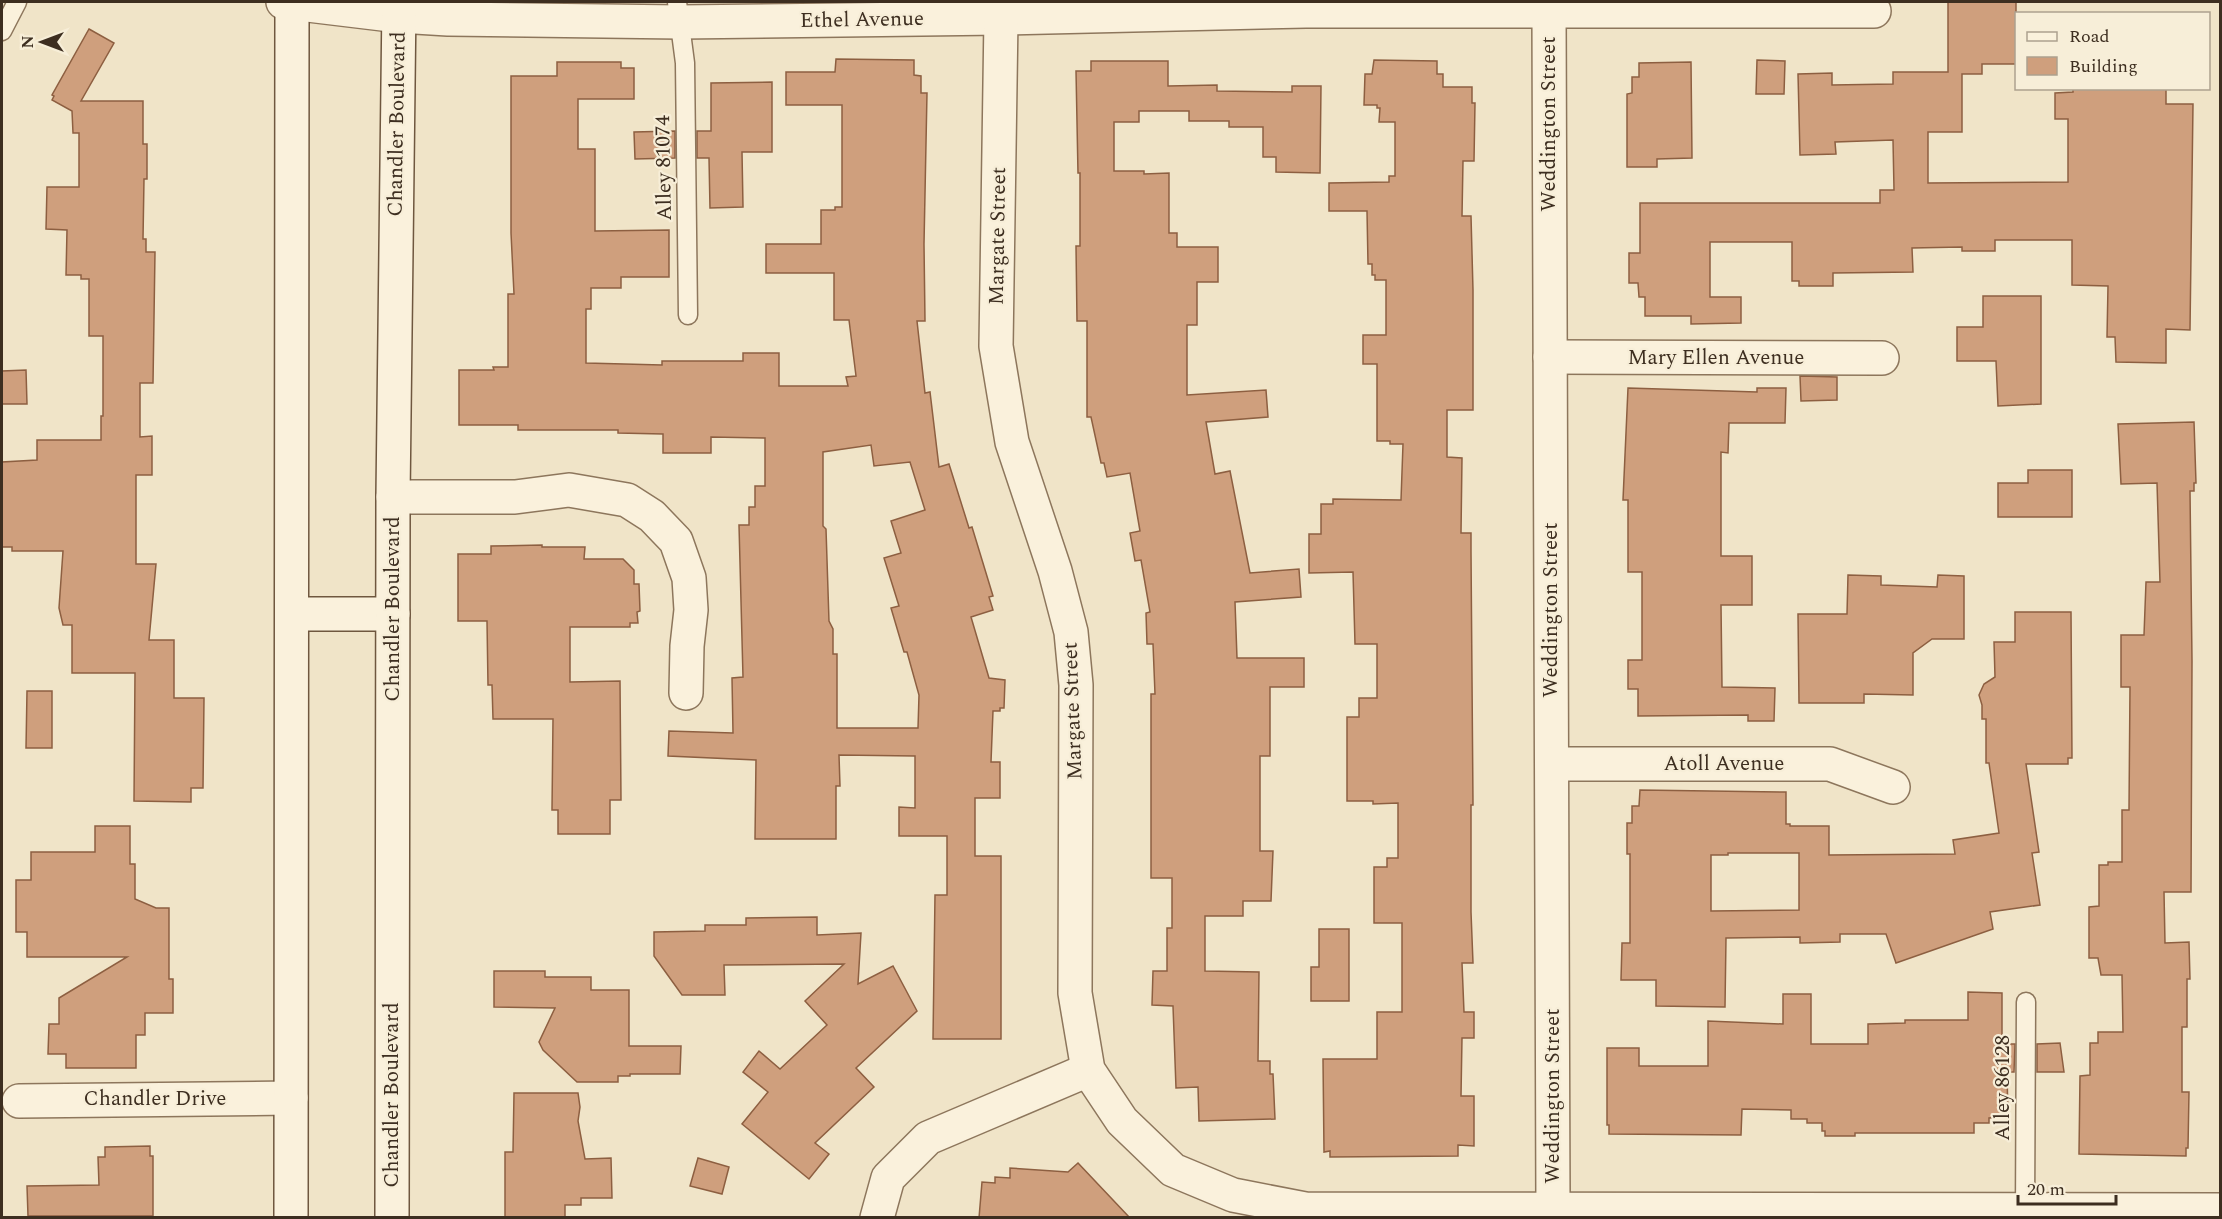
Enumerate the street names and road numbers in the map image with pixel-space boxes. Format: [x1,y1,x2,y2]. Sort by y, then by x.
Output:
street label: Ethel Avenue [800,3,924,37]
street label: Chandler Boulevard [379,31,415,217]
street label: Weddington Street [1533,36,1565,212]
street label: Alley 81074 [647,114,681,221]
street label: Margate Street [981,167,1015,305]
street label: Mary Ellen Avenue [1627,342,1805,374]
street label: Chandler Boulevard [377,516,409,702]
street label: Weddington Street [1535,522,1567,698]
street label: Margate Street [1055,641,1091,781]
street label: Atoll Avenue [1664,748,1784,780]
street label: Chandler Boulevard [376,1002,408,1188]
street label: Weddington Street [1537,1008,1569,1184]
street label: Alley 86128 [1987,1035,2019,1141]
street label: Chandler Drive [84,1083,226,1115]

